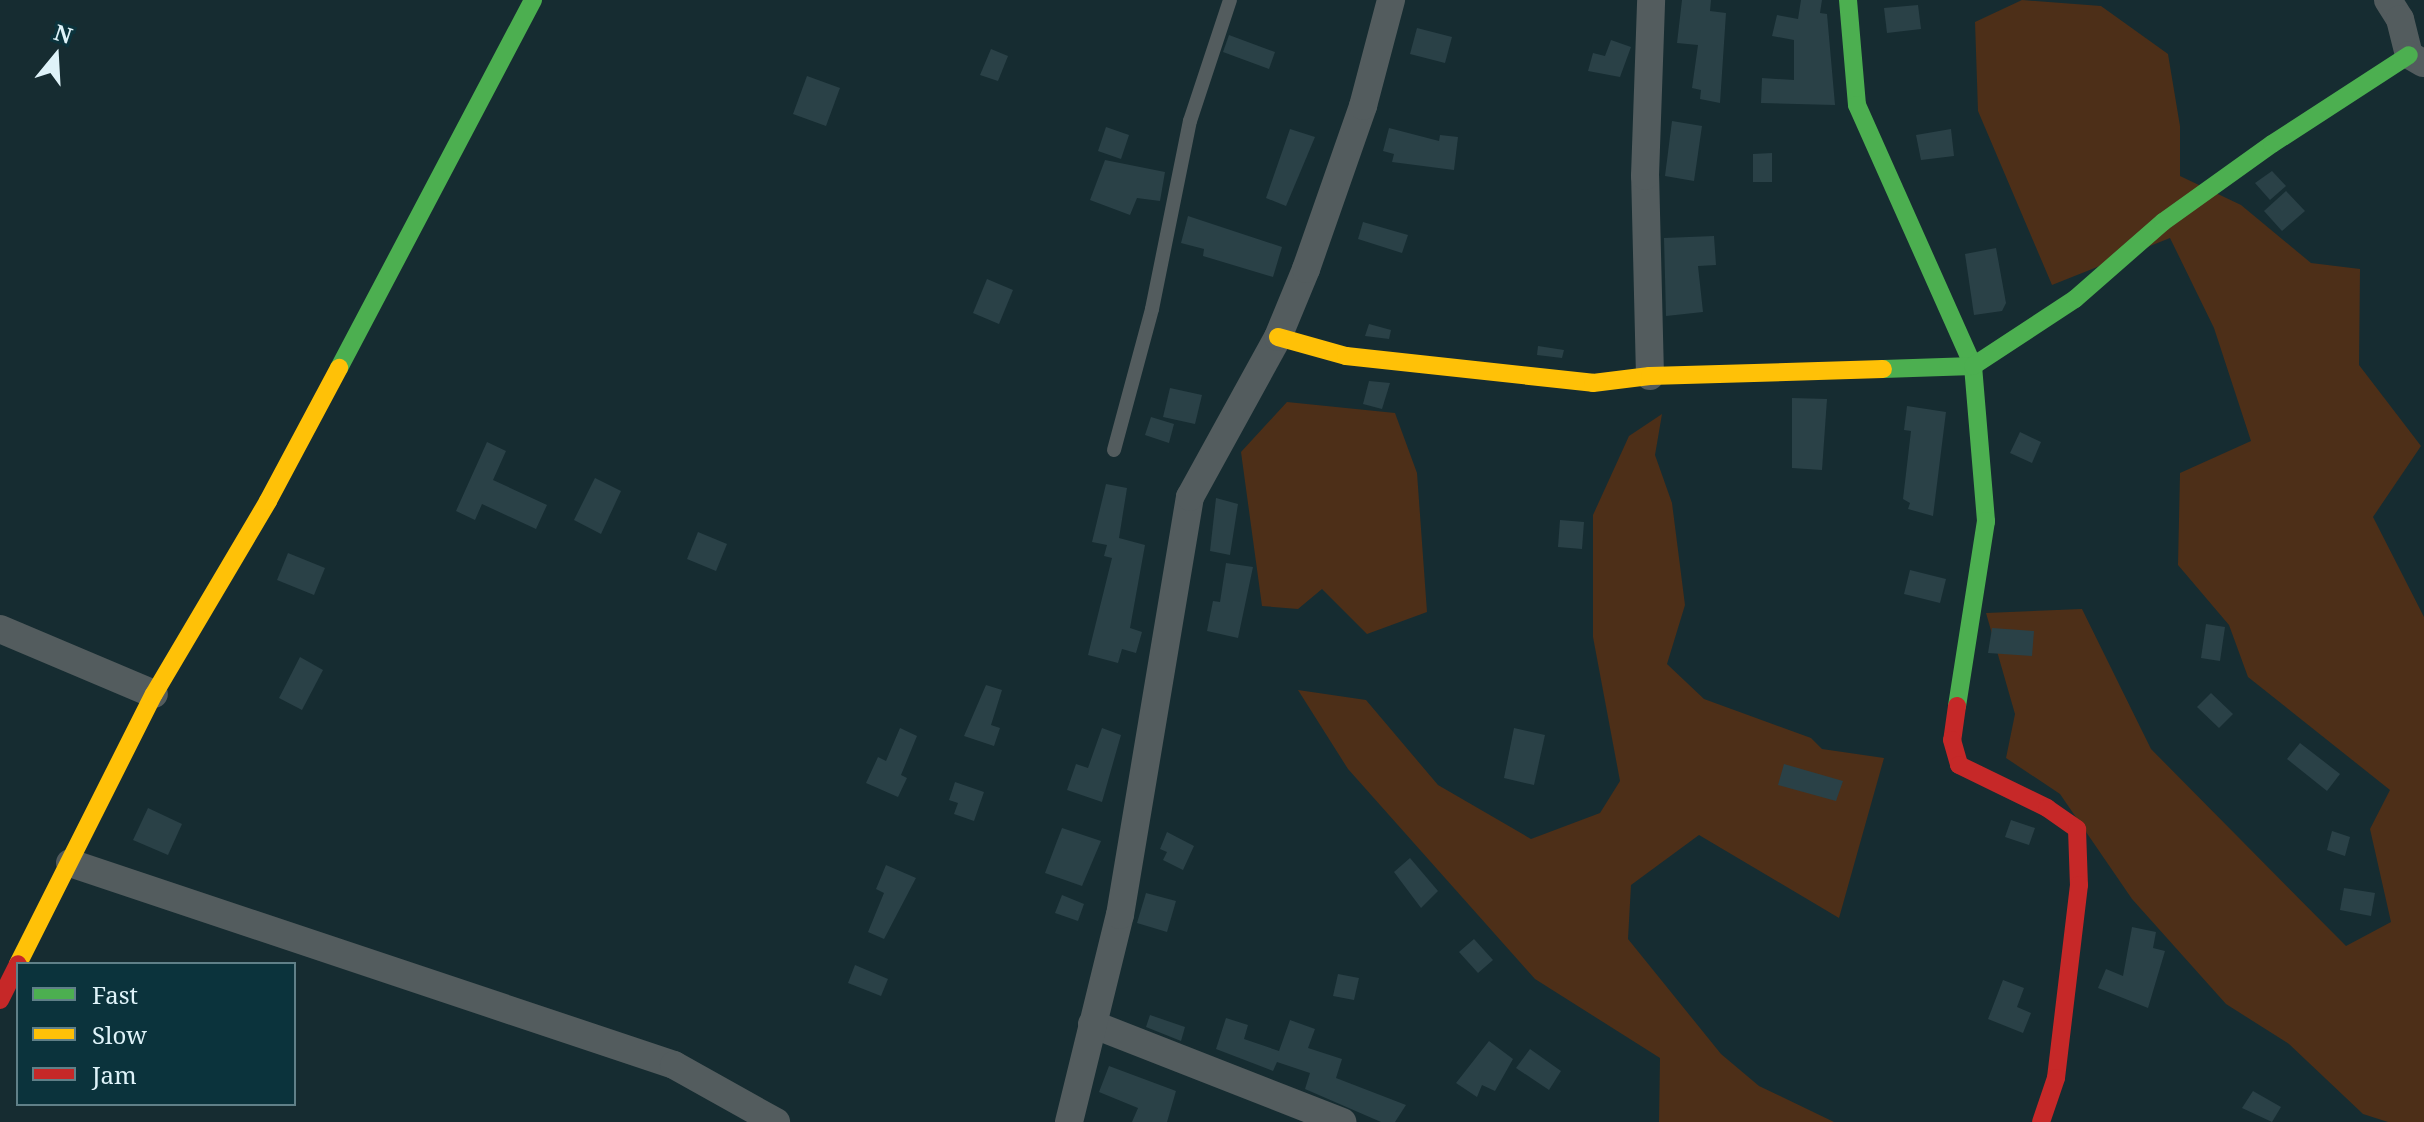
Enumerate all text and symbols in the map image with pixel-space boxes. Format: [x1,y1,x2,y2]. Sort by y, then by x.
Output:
north arrow [16,16,96,96]
text: N [51,16,76,50]
legend [16,962,296,1106]
text: Fast [92,978,138,1011]
text: Slow [92,1018,147,1051]
text: Jam [92,1058,137,1091]

